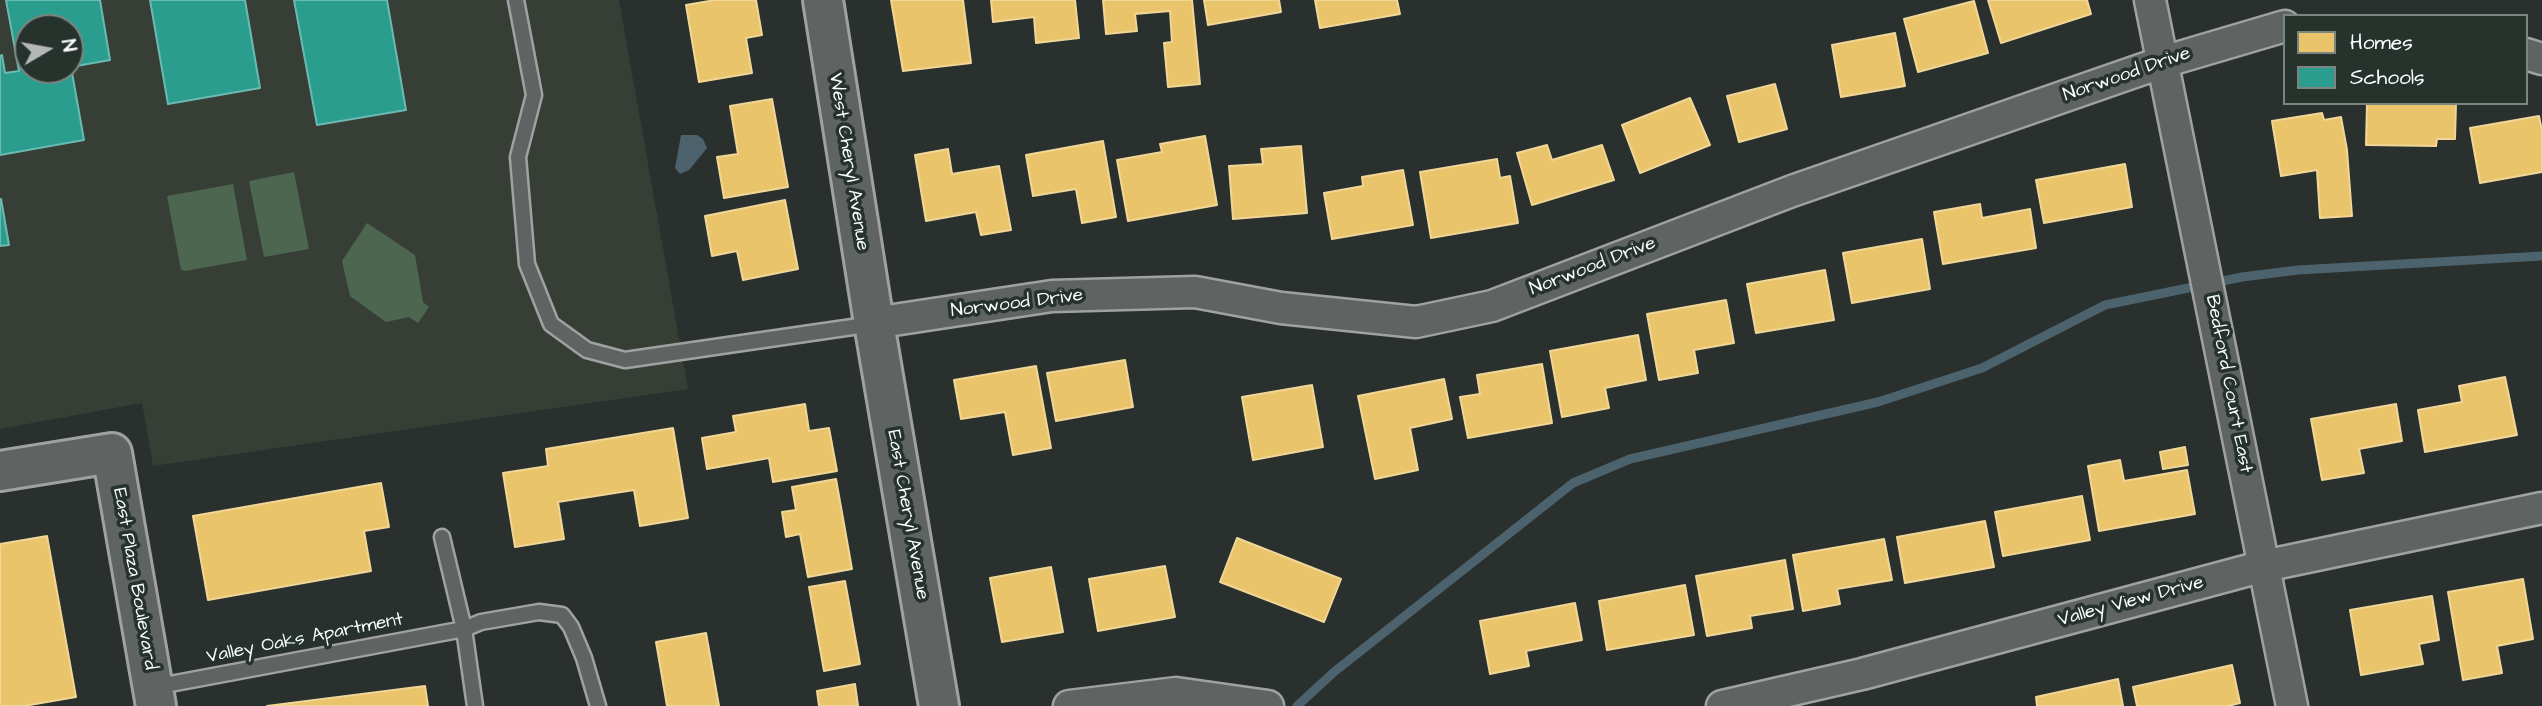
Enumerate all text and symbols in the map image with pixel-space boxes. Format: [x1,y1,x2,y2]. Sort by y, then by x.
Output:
north arrow [14,14,84,84]
legend [2283,14,2528,105]
text: Homes [2350,28,2413,57]
text: N [54,37,83,54]
street label: Norwood Drive [2060,43,2194,107]
text: Schools [2350,63,2425,92]
street label: West Cheryl Avenue [823,72,873,252]
street label: Norwood Drive [1527,233,1659,301]
street label: Norwood Drive [950,285,1084,323]
street label: Bedford Court East [2200,293,2256,475]
street label: East Cheryl Avenue [881,428,933,602]
street label: East Plaza Boulevard [107,486,161,672]
street label: Valley View Drive [2056,572,2206,632]
street label: Valley Oaks Apartment [205,609,405,669]

